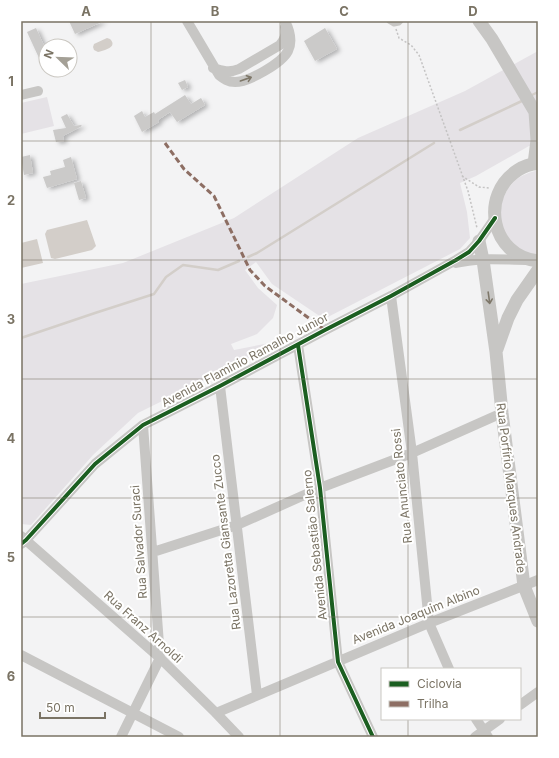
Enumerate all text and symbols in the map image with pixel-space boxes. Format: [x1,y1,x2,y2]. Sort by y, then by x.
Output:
text: A [81,3,91,19]
text: B [211,3,220,19]
text: C [339,3,349,19]
text: D [468,3,478,19]
north arrow [38,38,78,78]
text: N [41,47,57,61]
text: 1 [8,73,14,89]
one-way arrow [240,75,252,83]
text: 2 [7,192,15,208]
one-way arrow [485,291,493,304]
street label: Avenida Flaminio Ramalho Junior [159,309,331,410]
text: 3 [7,311,15,327]
street label: Rua Porfírio Marques Andrade [494,402,529,574]
street label: Rua Anunciato Rossi [388,428,415,544]
text: 4 [7,430,16,446]
street label: Rua Lazoretta Giansante Zucco [207,453,244,631]
street label: Avenida Sebastião Salerno [299,469,330,621]
street label: Rua Salvador Suraci [127,485,150,599]
text: 5 [7,549,15,565]
street label: Avenida Joaquim Albino [350,582,482,647]
street label: Rua Franz Arnoldi [101,587,186,666]
text: 6 [7,668,15,684]
legend [381,668,521,720]
text: Ciclovia [417,676,462,691]
scale bar [40,694,105,720]
text: Trilha [417,696,448,711]
text: 50 m [46,700,75,715]

